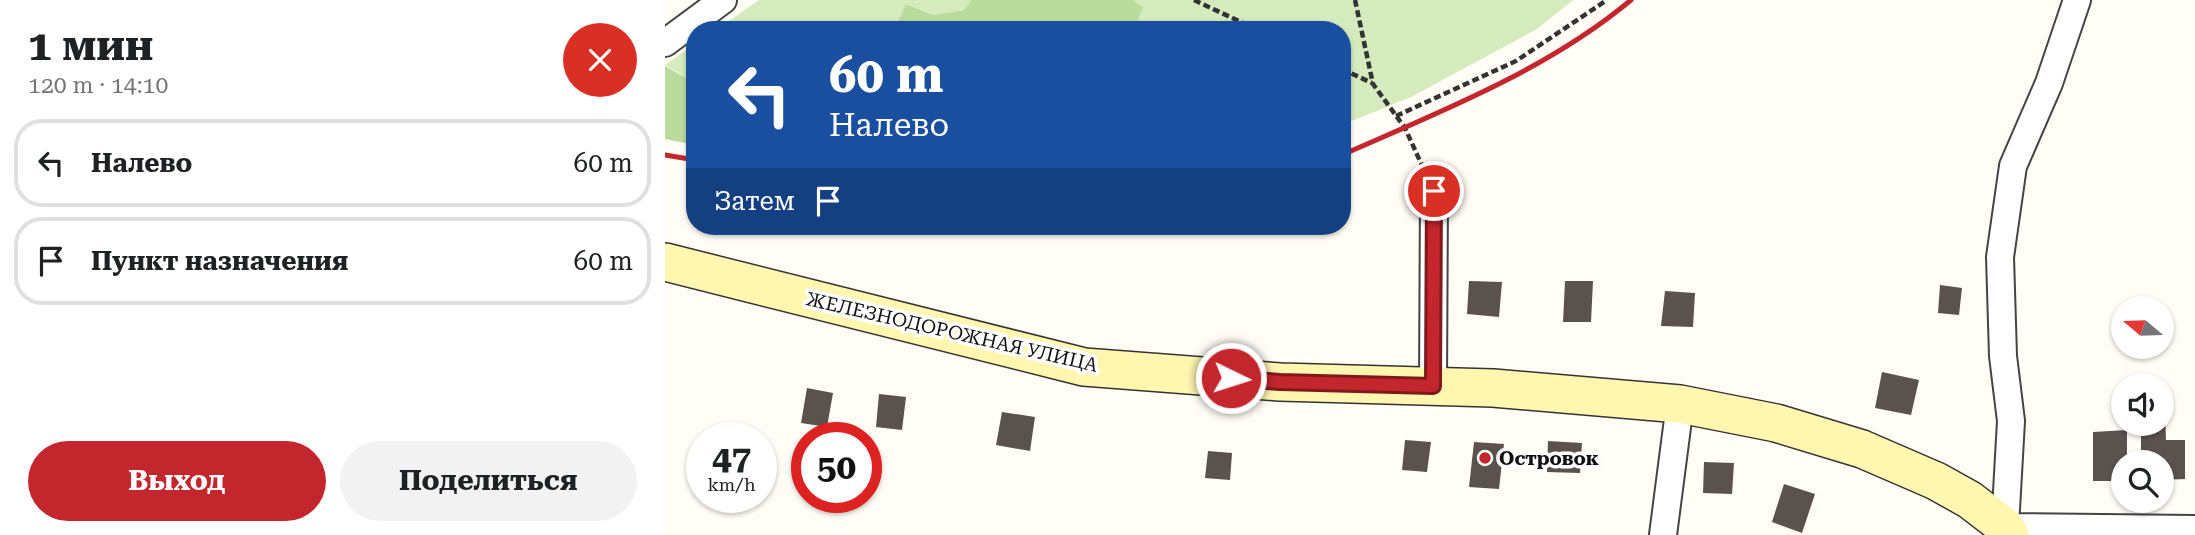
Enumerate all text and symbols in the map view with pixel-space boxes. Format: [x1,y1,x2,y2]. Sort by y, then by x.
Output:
text: 1 мин [28,21,153,70]
button: close [563,23,637,97]
text: 60 m [829,47,944,104]
icon: left [714,49,805,140]
text: 120 m · 14:10 [28,72,168,99]
text: Налево [829,106,949,144]
icon: left [32,144,70,182]
text: Налево [91,148,192,178]
text: 60 m [574,148,633,178]
pin [1404,161,1464,221]
icon: arrive [1415,172,1453,210]
icon: arrive [809,182,847,220]
text: Затем [714,186,795,216]
icon: arrive [32,242,70,280]
text: Пункт назначения [91,246,348,276]
text: 60 m [574,246,633,276]
street label: ЖЕЛЕЗНОДОРОЖНАЯ УЛИЦА [804,287,1101,377]
north arrow [2111,296,2173,359]
map controls [2111,296,2174,513]
position arrow [1194,341,1268,415]
button: sound [2111,373,2174,436]
speed limit sign: 50 [791,422,882,513]
text: 47 [712,438,751,479]
button: Выход [28,441,326,521]
button: Поделиться [340,441,637,521]
place label: Островок [1499,447,1599,470]
marker: Островок [1477,450,1493,466]
button: search [2111,450,2174,513]
text: km/h [707,474,756,495]

